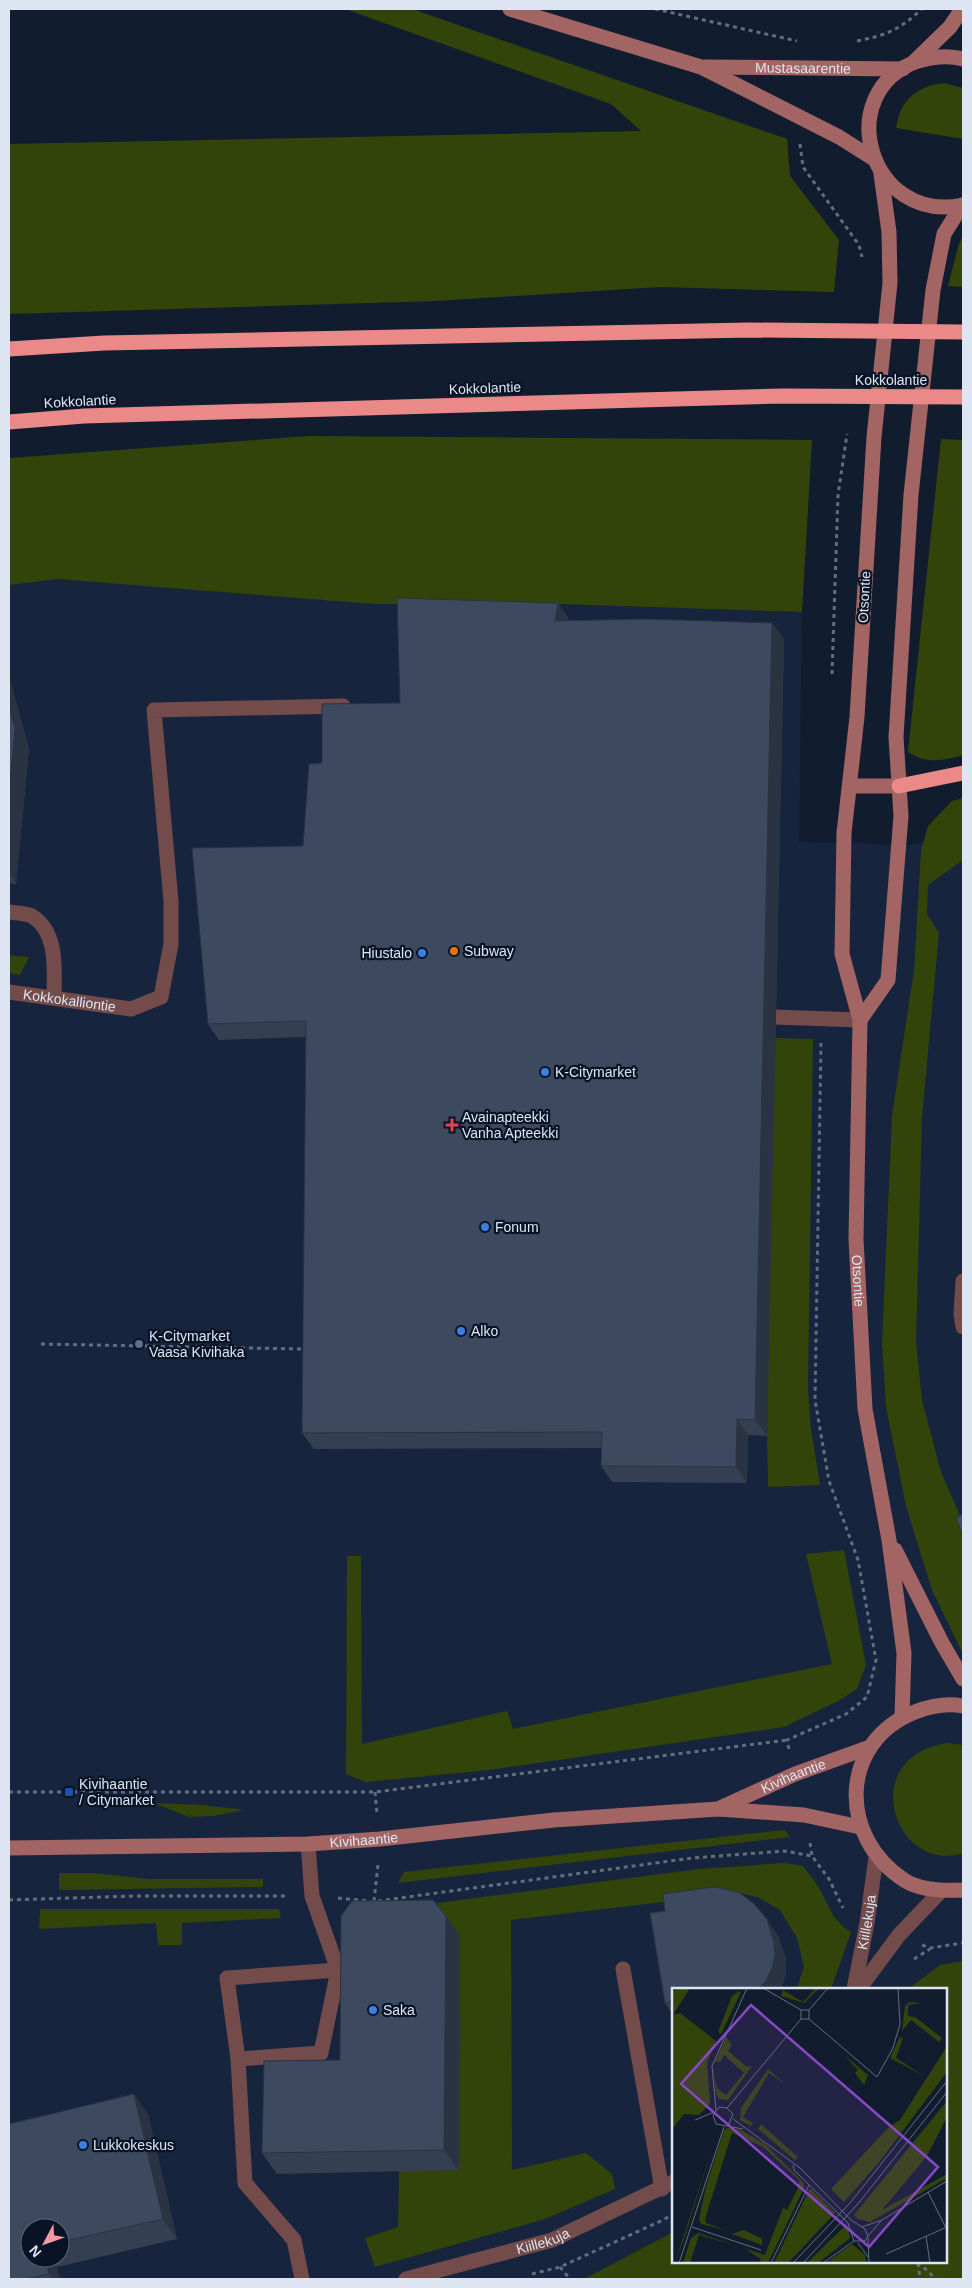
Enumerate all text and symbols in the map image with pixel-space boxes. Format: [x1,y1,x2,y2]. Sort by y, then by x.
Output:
street label: Mustasaarentie [755,60,851,76]
street label: Kokkolantie [855,372,927,388]
street label: Kokkolantie [449,379,522,397]
street label: Kokkolantie [43,391,117,411]
street label: Otsontie [855,570,873,623]
place label: Subway [464,943,514,959]
place label: Hiustalo [361,945,412,961]
marker: Subway [448,945,460,957]
marker: Hiustalo [416,947,428,959]
street label: Kokkokalliontie [22,986,117,1015]
place label: K-Citymarket [555,1064,636,1080]
marker: K-Citymarket [539,1066,551,1078]
place label: Avainapteekki Vanha Apteekki [462,1109,558,1141]
marker: Avainapteekki Vanha Apteekki [446,1119,458,1131]
place label: Fonum [495,1219,539,1235]
marker: Fonum [479,1221,491,1233]
street label: Otsontie [849,1254,868,1308]
place label: Alko [471,1323,498,1339]
marker: Alko [455,1325,467,1337]
place label: K-Citymarket Vaasa Kivihaka [149,1328,245,1360]
marker: K-Citymarket Vaasa Kivihaka [133,1338,145,1350]
street label: Kivihaantie [758,1756,828,1796]
place label: Kivihaantie / Citymarket [79,1776,154,1808]
marker: Kivihaantie / Citymarket [63,1786,75,1798]
street label: Kivihaantie [329,1829,399,1850]
street label: Kiillekuja [854,1894,879,1951]
inset map [672,1988,947,2263]
place label: Saka [383,2002,415,2018]
marker: Saka [367,2004,379,2016]
place label: Lukkokeskus [93,2137,174,2153]
marker: Lukkokeskus [77,2139,89,2151]
north arrow [20,2218,70,2268]
street label: Kiillekuja [514,2225,572,2257]
text: N [26,2242,45,2261]

